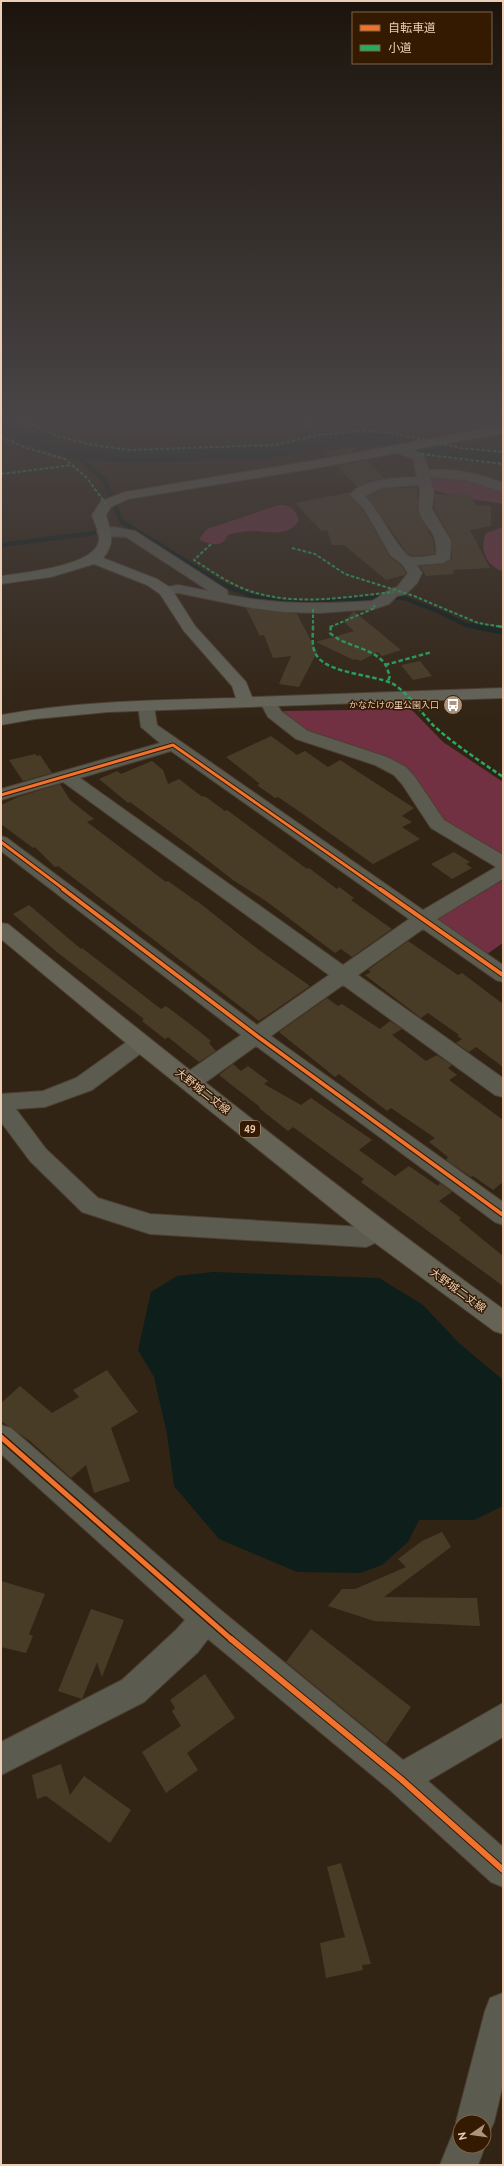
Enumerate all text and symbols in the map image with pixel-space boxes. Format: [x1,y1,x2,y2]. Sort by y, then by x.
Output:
legend [352,12,492,64]
text: 自転車道 [388,21,436,34]
text: 小道 [388,41,412,54]
bus stop icon: かなたけの里公園入口 [442,694,464,716]
place label: かなたけの里公園入口 [349,700,439,710]
street label: 大野城二丈線 [173,1066,233,1116]
road number: 49 [240,1121,260,1137]
street label: 大野城二丈線 [428,1266,488,1314]
north arrow [452,2114,492,2154]
text: N [455,2131,469,2142]

